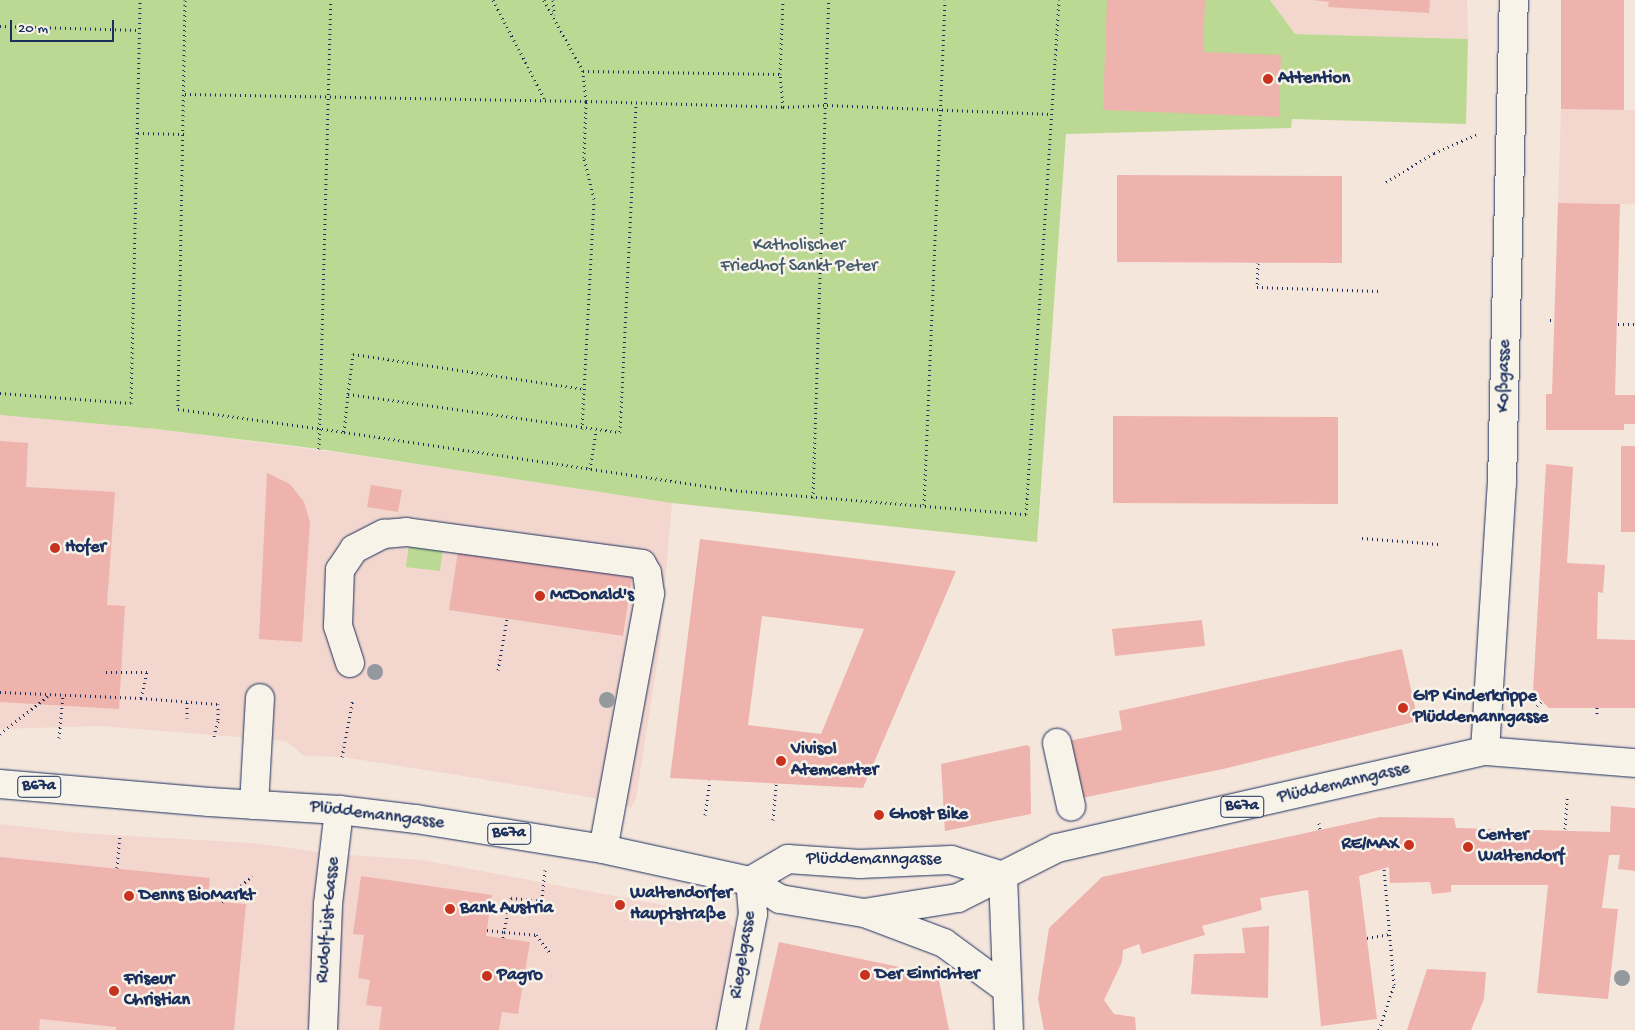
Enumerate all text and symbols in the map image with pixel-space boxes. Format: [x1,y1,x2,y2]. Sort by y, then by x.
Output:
scale bar [12,10,116,42]
text: 20 m [18,20,48,38]
place label: Attention [1278,68,1350,90]
marker: Attention [1262,73,1274,85]
park label: Katholischer Friedhof Sankt Peter [721,236,877,278]
street label: Koßgasse [1494,339,1516,413]
place label: Hofer [65,537,106,559]
marker: Hofer [49,542,61,554]
place label: McDonald's [550,585,634,607]
marker: McDonald's [534,590,546,602]
place label: GIP Kinderkrippe Plüddemanngasse [1413,687,1548,730]
marker: GIP Kinderkrippe Plüddemanngasse [1397,702,1409,714]
place label: Vivisol Atemcenter [791,740,878,782]
marker: Vivisol Atemcenter [775,755,787,767]
street label: Plüddemanngasse [1276,758,1412,810]
road number: B67a [16,774,62,800]
road number: B67a [1220,794,1264,820]
street label: Plüddemanngasse [308,797,446,835]
place label: Ghost Bike [889,804,968,826]
marker: Ghost Bike [873,809,885,821]
road number: B67a [486,821,532,848]
place label: Center Waltendorf [1478,826,1564,869]
place label: RE/MAX [1341,834,1399,856]
marker: RE/MAX [1403,839,1415,851]
marker: Center Waltendorf [1462,841,1474,853]
street label: Plüddemanngasse [806,849,942,871]
street label: Rudolf-List-Gasse [313,856,345,984]
place label: Waltendorfer Hauptstraße [630,884,732,926]
place label: Denns BioMarkt [139,885,255,907]
marker: Denns BioMarkt [123,890,135,902]
place label: Bank Austria [460,898,553,920]
marker: Waltendorfer Hauptstraße [614,899,626,911]
marker: Bank Austria [444,903,456,915]
street label: Riegelgasse [726,909,762,1001]
place label: Der Einrichter [875,964,979,986]
place label: Pagro [497,965,543,987]
marker: Der Einrichter [859,969,871,981]
place label: Friseur Christian [124,970,190,1012]
marker: Pagro [481,970,493,982]
marker: Friseur Christian [108,985,120,997]

